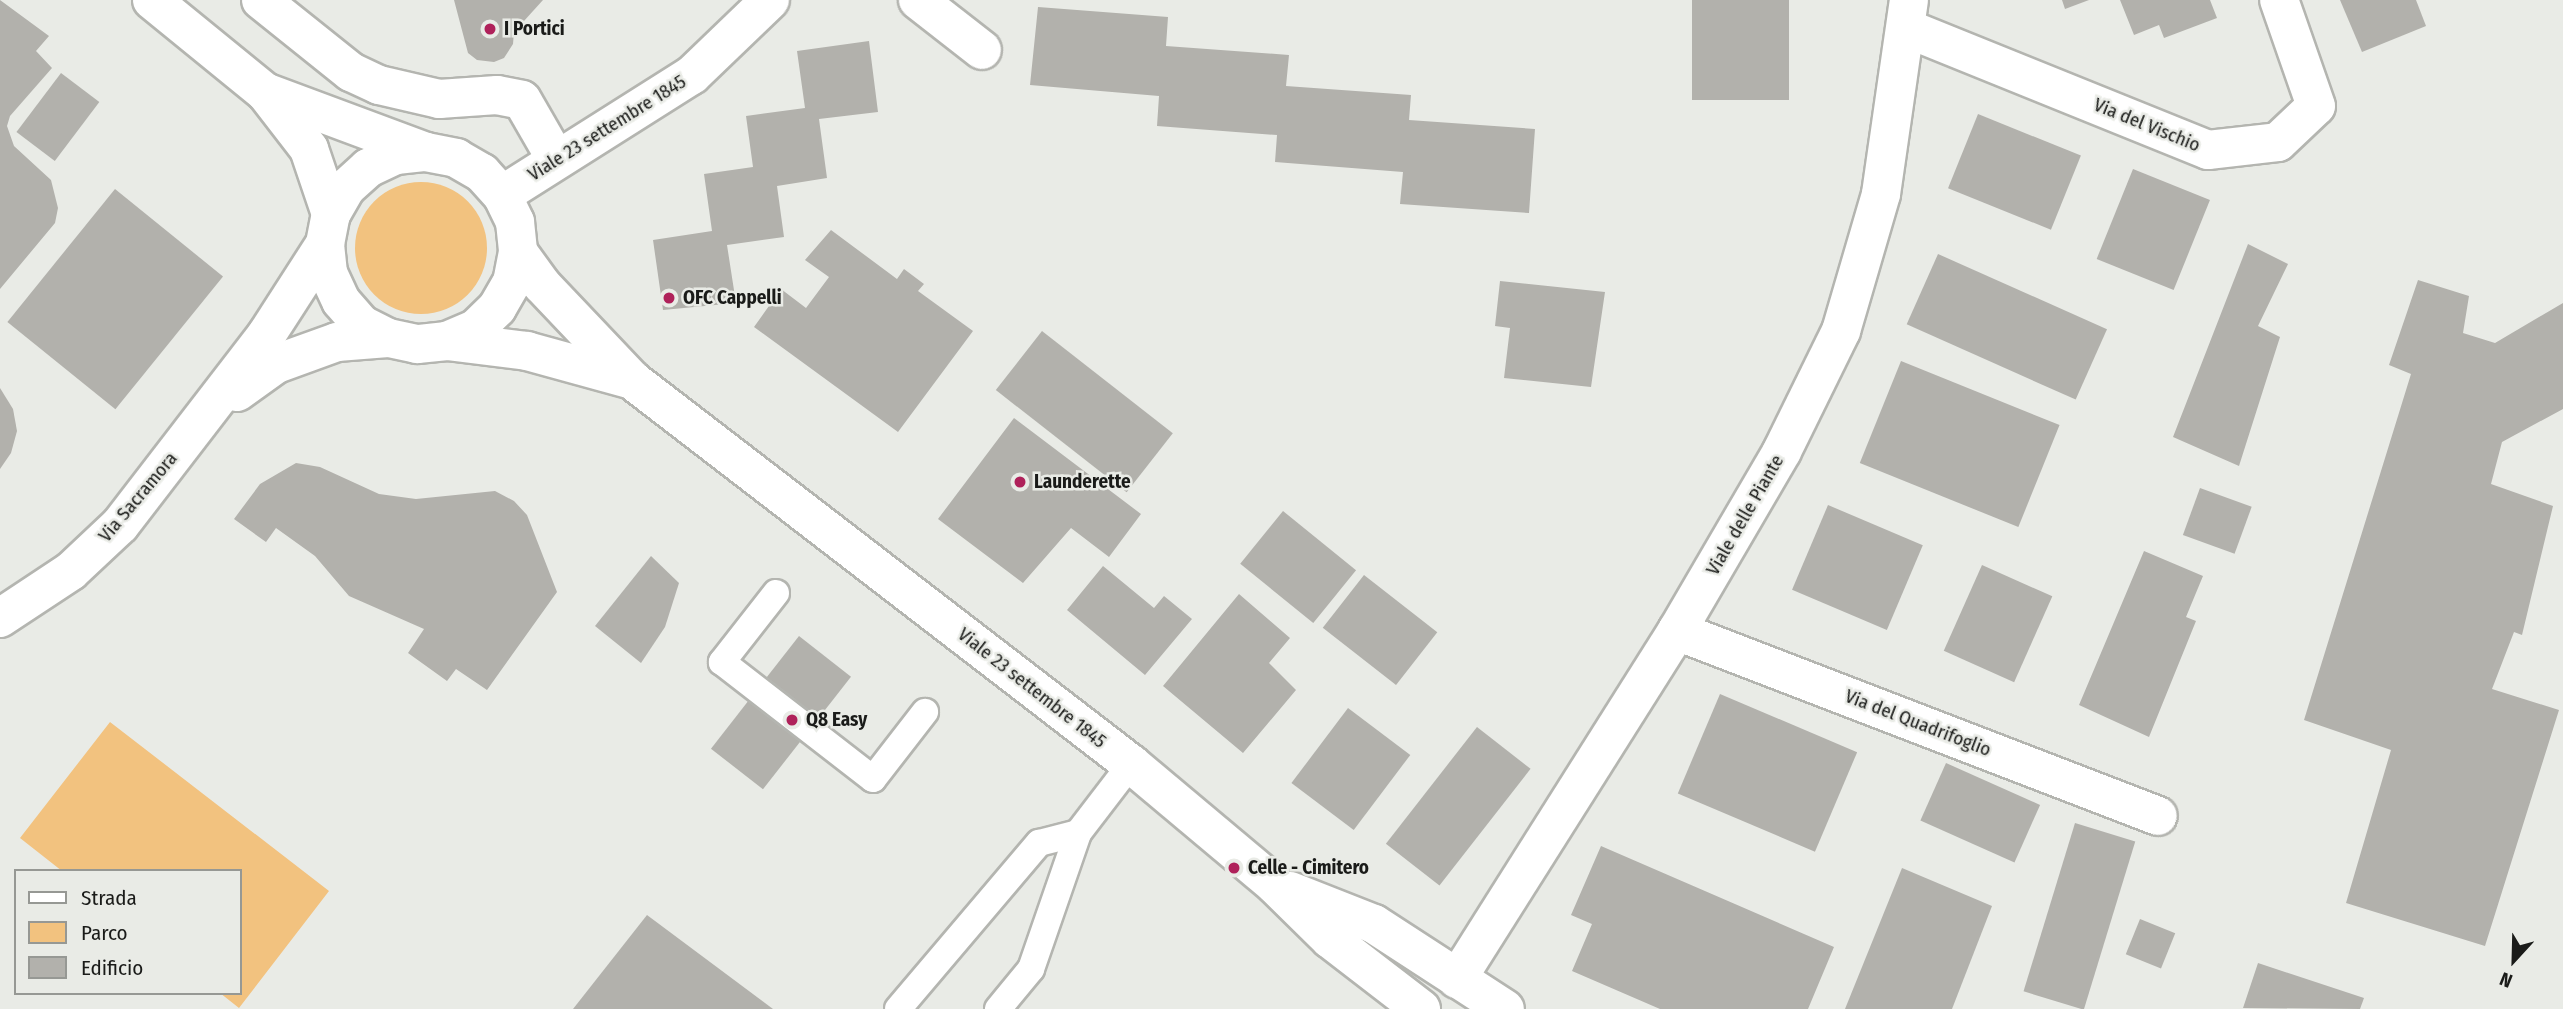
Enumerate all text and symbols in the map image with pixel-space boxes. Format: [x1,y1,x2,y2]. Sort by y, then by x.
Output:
place label: I Portici [504,18,565,40]
marker: I Portici [482,21,498,37]
street label: Viale 23 settembre 1845 [524,70,690,186]
street label: Via del Vischio [2090,93,2204,157]
place label: OFC Cappelli [683,287,782,309]
marker: OFC Cappelli [661,290,677,306]
street label: Via Sacramora [94,447,182,547]
street label: Viale delle Piante [1701,451,1789,579]
place label: Launderette [1034,471,1131,493]
marker: Launderette [1012,474,1028,490]
street label: Viale 23 settembre 1845 [953,623,1111,753]
street label: Via del Quadrifoglio [1842,685,1994,761]
place label: Q8 Easy [806,709,867,731]
marker: Q8 Easy [784,712,800,728]
place label: Celle - Cimitero [1248,857,1369,879]
marker: Celle - Cimitero [1226,860,1242,876]
legend [14,869,242,995]
text: Strada [81,885,137,911]
text: Parco [81,920,128,946]
north arrow [2479,925,2549,995]
text: Edificio [81,955,143,981]
text: N [2496,967,2516,993]

